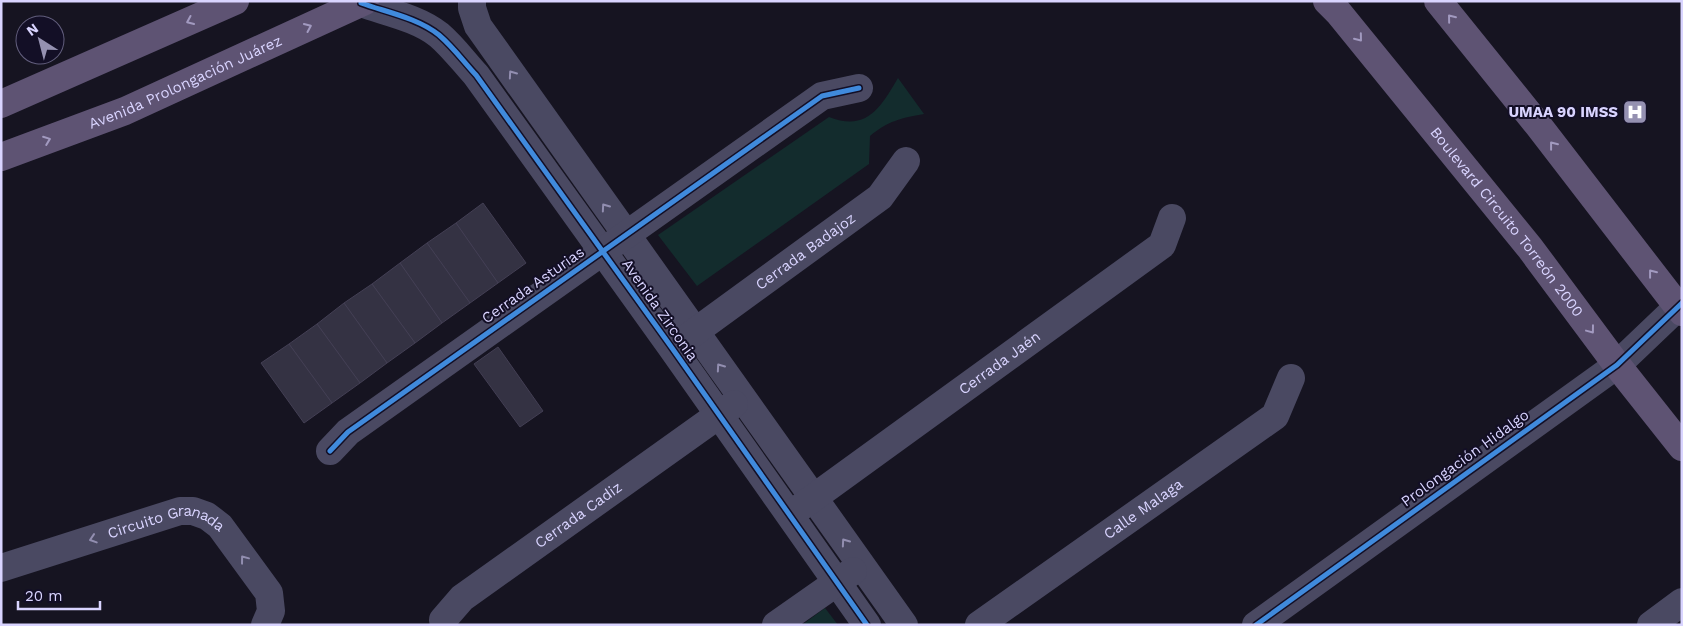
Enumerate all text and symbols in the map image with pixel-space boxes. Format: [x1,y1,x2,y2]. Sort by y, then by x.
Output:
north arrow [15,15,65,65]
one-way arrow [186,15,195,25]
one-way arrow [1449,15,1457,24]
text: N [23,20,41,39]
one-way arrow [303,23,312,34]
street label: Avenida Prolongación Juárez [86,31,285,133]
one-way arrow [1354,32,1362,41]
one-way arrow [509,70,518,79]
hospital icon: UMAA 90 IMSS [1622,99,1648,125]
place label: UMAA 90 IMSS [1508,103,1618,121]
street label: Boulevard Circuito Torreón 2000 [1426,123,1587,320]
one-way arrow [42,136,51,146]
one-way arrow [1550,141,1559,150]
one-way arrow [602,203,611,212]
street label: Cerrada Badajoz [752,209,859,294]
street label: Cerrada Asturias [478,243,588,327]
street label: Avenida Zirconia [618,256,702,365]
one-way arrow [1649,269,1658,279]
one-way arrow [1585,324,1594,334]
street label: Cerrada Jaén [955,327,1044,398]
one-way arrow [717,363,726,373]
street label: Prolongación Hidalgo [1398,406,1532,510]
street label: Calle Malaga [1100,475,1187,543]
street label: Cerrada Cadiz [531,478,625,552]
text: Circuito Granada [105,502,229,542]
street label: Circuito Granada [102,527,226,545]
one-way arrow [89,533,97,543]
one-way arrow [842,538,851,548]
one-way arrow [242,556,250,565]
scale bar [18,578,100,610]
text: 20 m [25,587,63,605]

